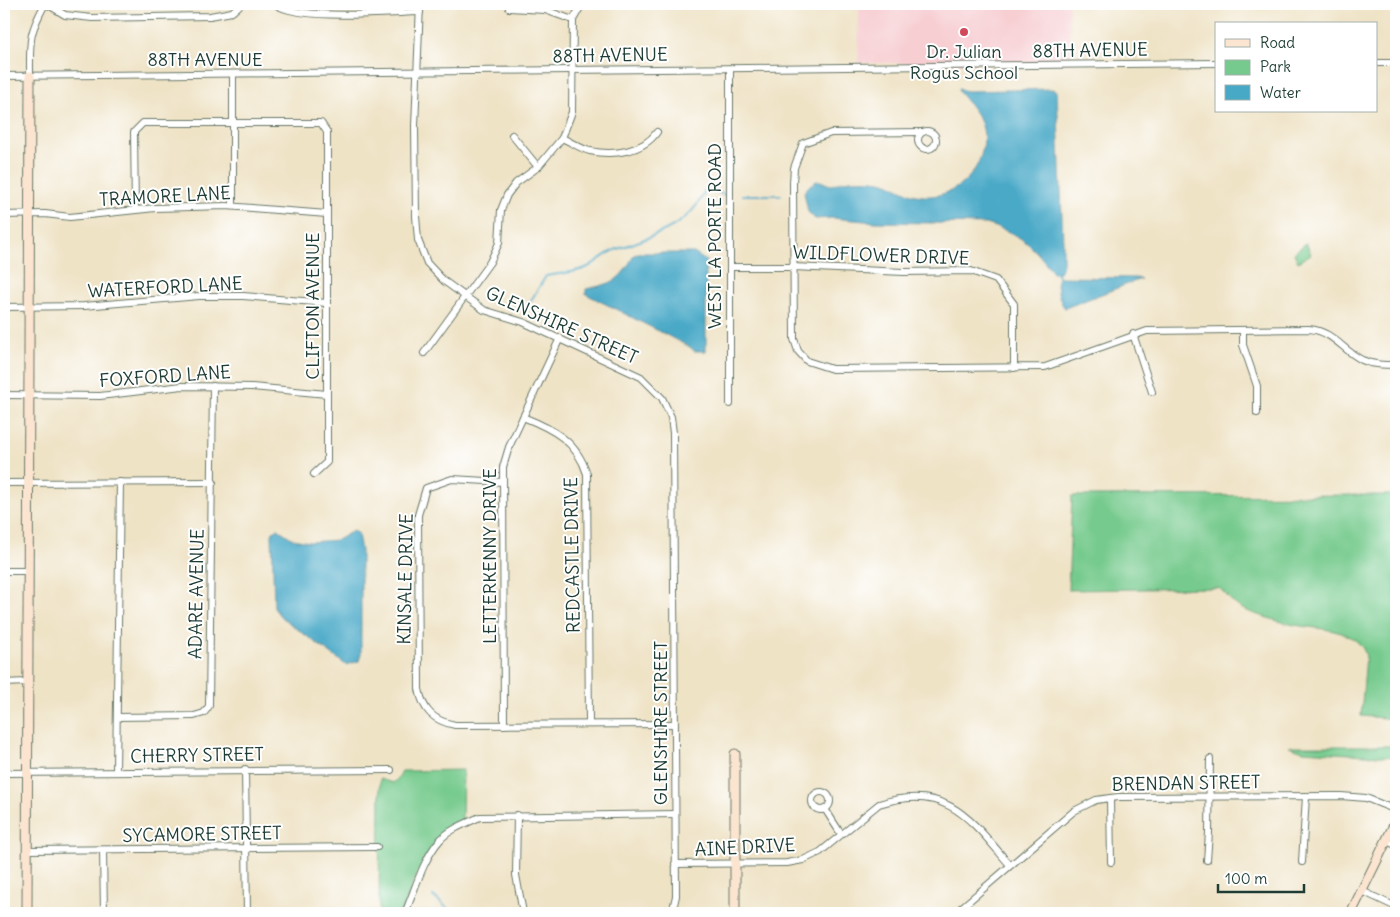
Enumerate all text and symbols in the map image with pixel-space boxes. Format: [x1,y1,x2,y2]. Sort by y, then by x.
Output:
legend [1215,22,1378,112]
marker: Dr. Julian Rogus School [958,26,970,38]
text: Road [1260,33,1295,52]
street label: 88TH AVENUE [1032,37,1148,63]
place label: Dr. Julian Rogus School [910,40,1018,84]
street label: 88TH AVENUE [552,42,668,68]
street label: 88TH AVENUE [147,48,263,71]
text: Park [1260,57,1291,76]
text: Water [1260,83,1301,102]
street label: WEST LA PORTE ROAD [703,143,726,329]
street label: TRAMORE LANE [99,181,231,211]
street label: CLIFTON AVENUE [301,232,324,380]
street label: WILDFLOWER DRIVE [792,240,970,270]
street label: WATERFORD LANE [87,271,243,303]
street label: GLENSHIRE STREET [482,281,642,369]
street label: FOXFORD LANE [99,360,231,392]
street label: LETTERKENNY DRIVE [478,468,501,644]
street label: REDCASTLE DRIVE [559,477,585,633]
street label: KINSALE DRIVE [392,513,418,645]
street label: ADARE AVENUE [183,529,209,659]
street label: GLENSHIRE STREET [649,641,672,805]
street label: CHERRY STREET [130,742,264,768]
street label: BRENDAN STREET [1111,770,1261,796]
street label: SYCAMORE STREET [122,821,282,847]
street label: AINE DRIVE [694,833,796,861]
scale bar [1218,862,1304,894]
text: 100 m [1225,869,1267,888]

